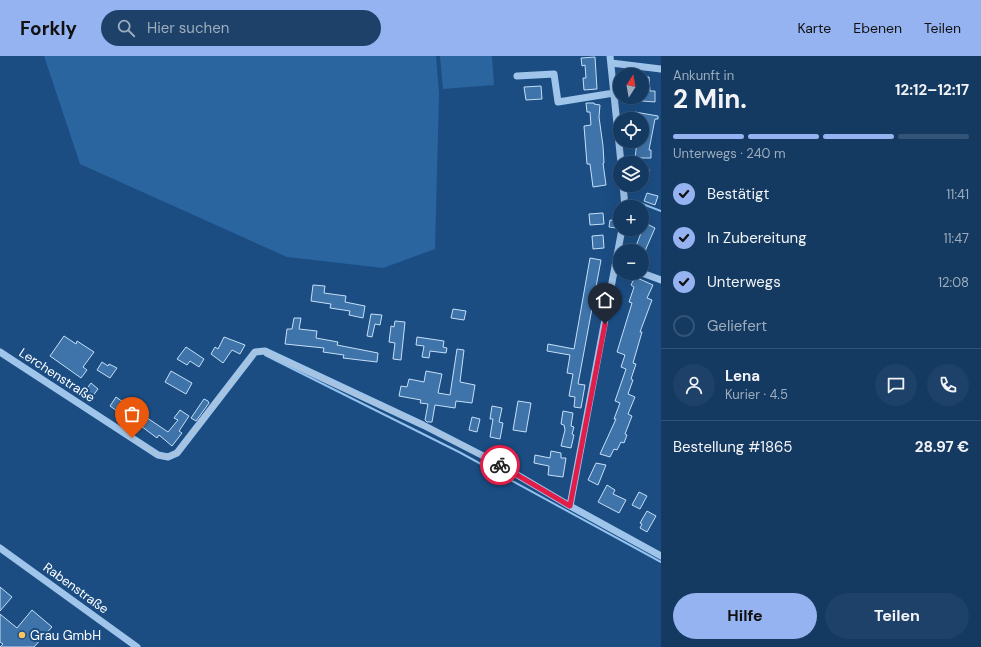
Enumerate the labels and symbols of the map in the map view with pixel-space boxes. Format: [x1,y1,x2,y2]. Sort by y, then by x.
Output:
north arrow [613,68,649,104]
pin [588,283,622,324]
street label: Lerchenstraße [16,344,98,406]
pin [115,397,149,438]
courier [480,445,520,485]
street label: Rabenstraße [40,559,112,617]
place label: Grau GmbH [30,627,101,644]
marker: Grau GmbH [17,630,27,640]

